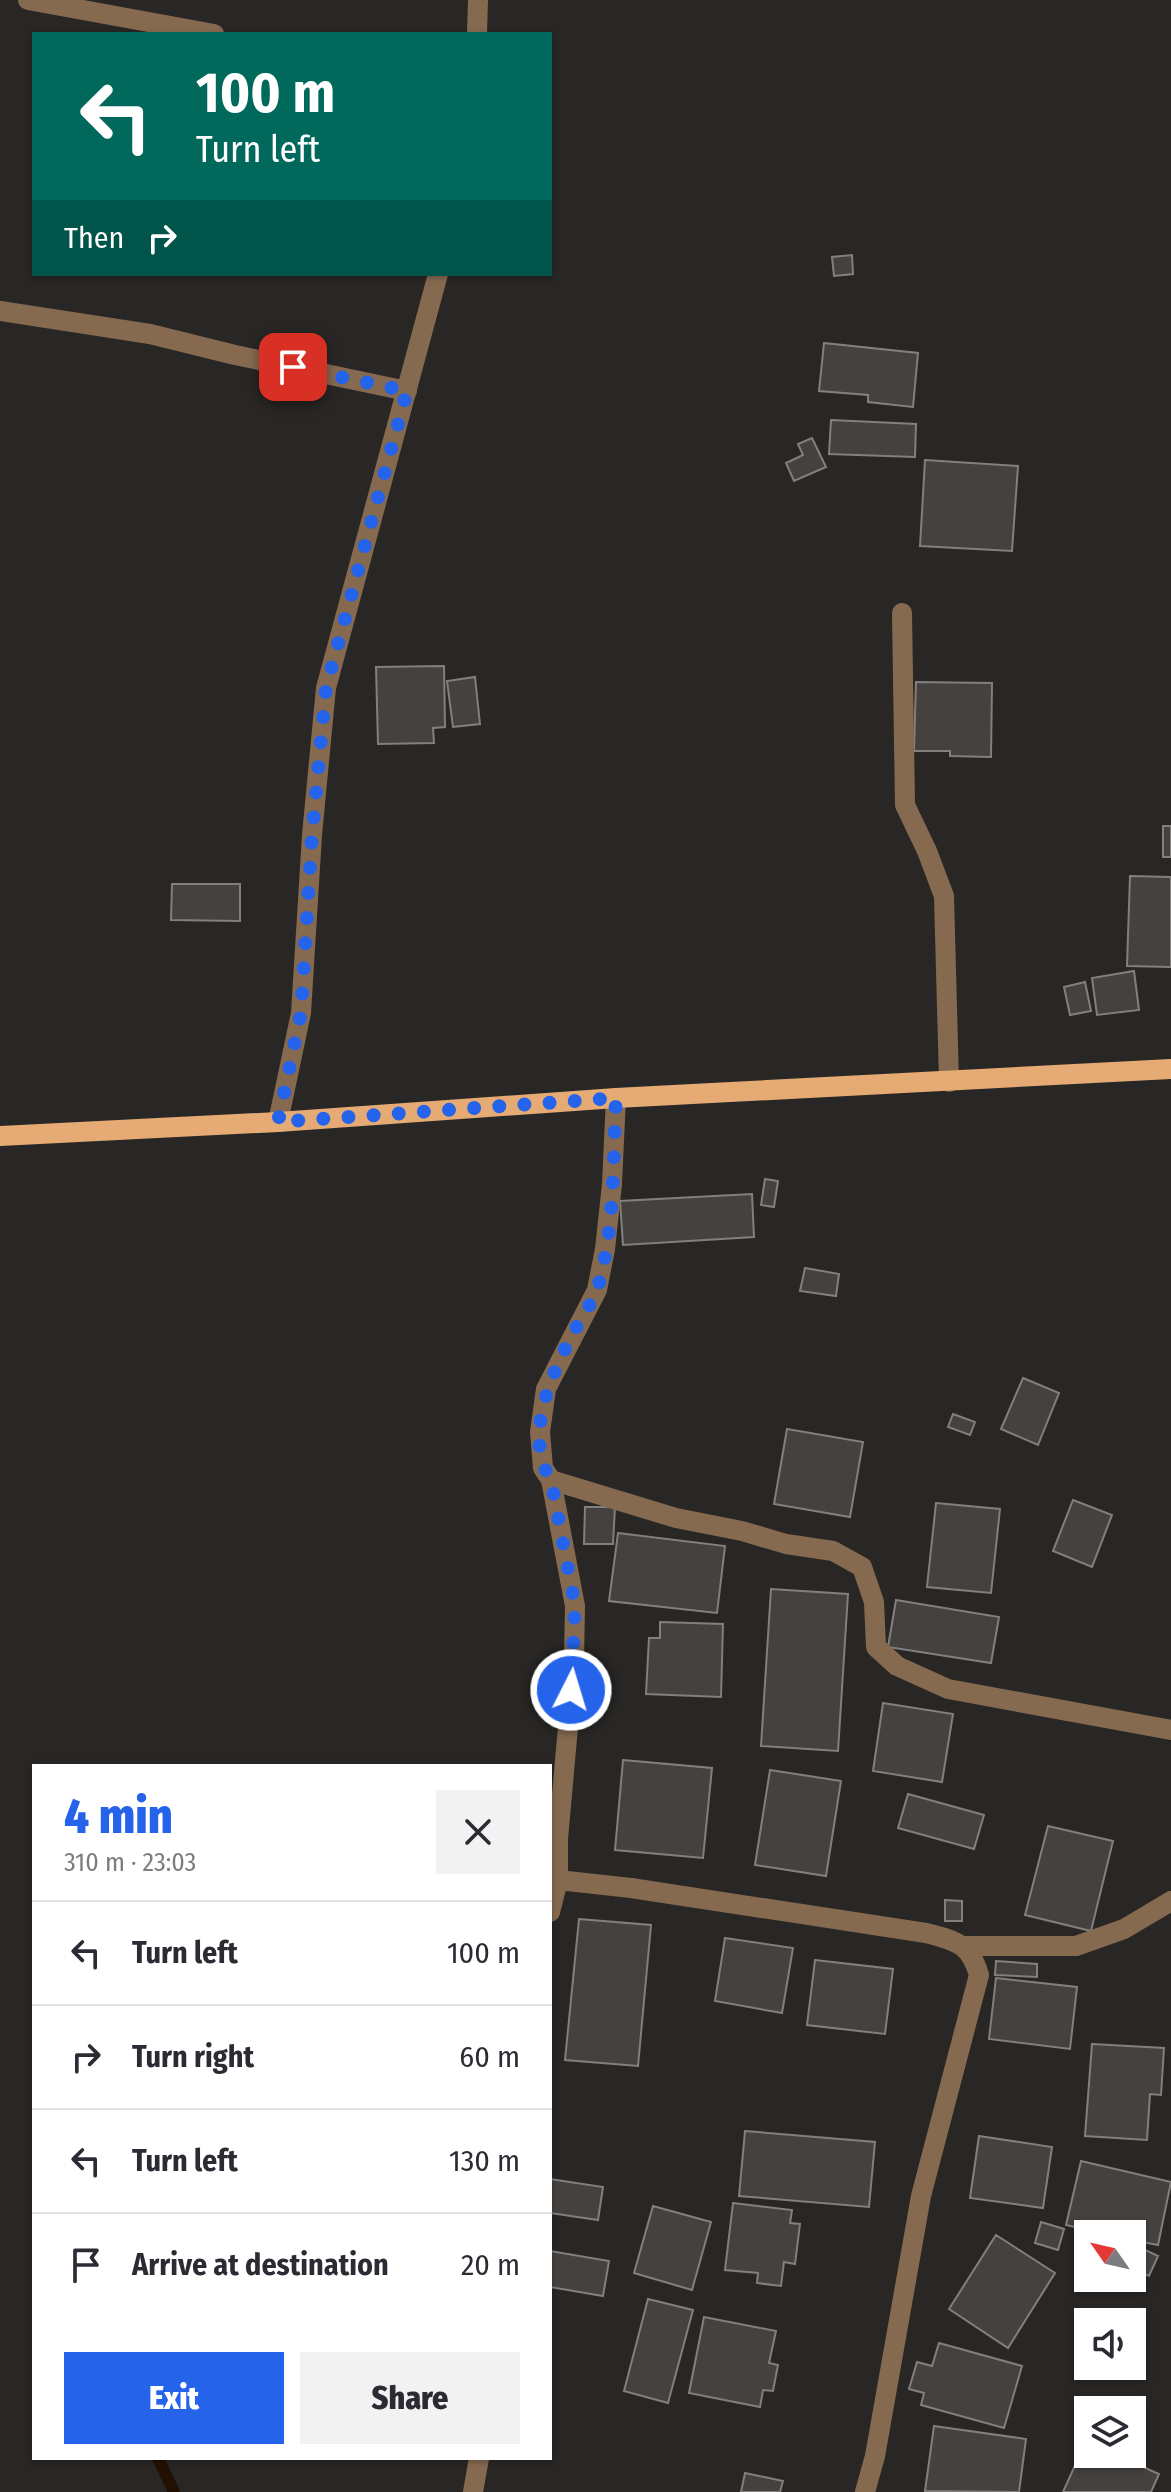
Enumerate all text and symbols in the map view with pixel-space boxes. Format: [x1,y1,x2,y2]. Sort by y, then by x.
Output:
text: 100 m [196,60,335,127]
icon: left [64,64,168,168]
text: Turn left [196,128,320,172]
icon: right [140,216,184,260]
text: Then [64,220,124,256]
pin [259,333,327,401]
icon: arrive [271,345,315,389]
position arrow [529,1648,613,1732]
text: 4 min [64,1788,173,1846]
button: close [436,1790,520,1874]
text: 310 m · 23:03 [64,1847,196,1878]
icon: left [64,1931,108,1975]
text: Turn left [132,1935,238,1971]
text: 100 m [447,1935,520,1971]
icon: right [64,2035,108,2079]
text: Turn right [132,2039,254,2075]
text: 60 m [459,2039,520,2075]
icon: left [64,2139,108,2183]
text: Turn left [132,2143,238,2179]
text: 130 m [449,2143,520,2179]
north arrow [1074,2220,1146,2292]
map controls [1074,2220,1146,2468]
icon: arrive [64,2243,108,2287]
text: Arrive at destination [132,2247,389,2283]
text: 20 m [461,2247,520,2283]
button: sound [1074,2308,1146,2380]
button: Exit [64,2352,284,2444]
button: Share [300,2352,520,2444]
button: layers [1074,2396,1146,2468]

